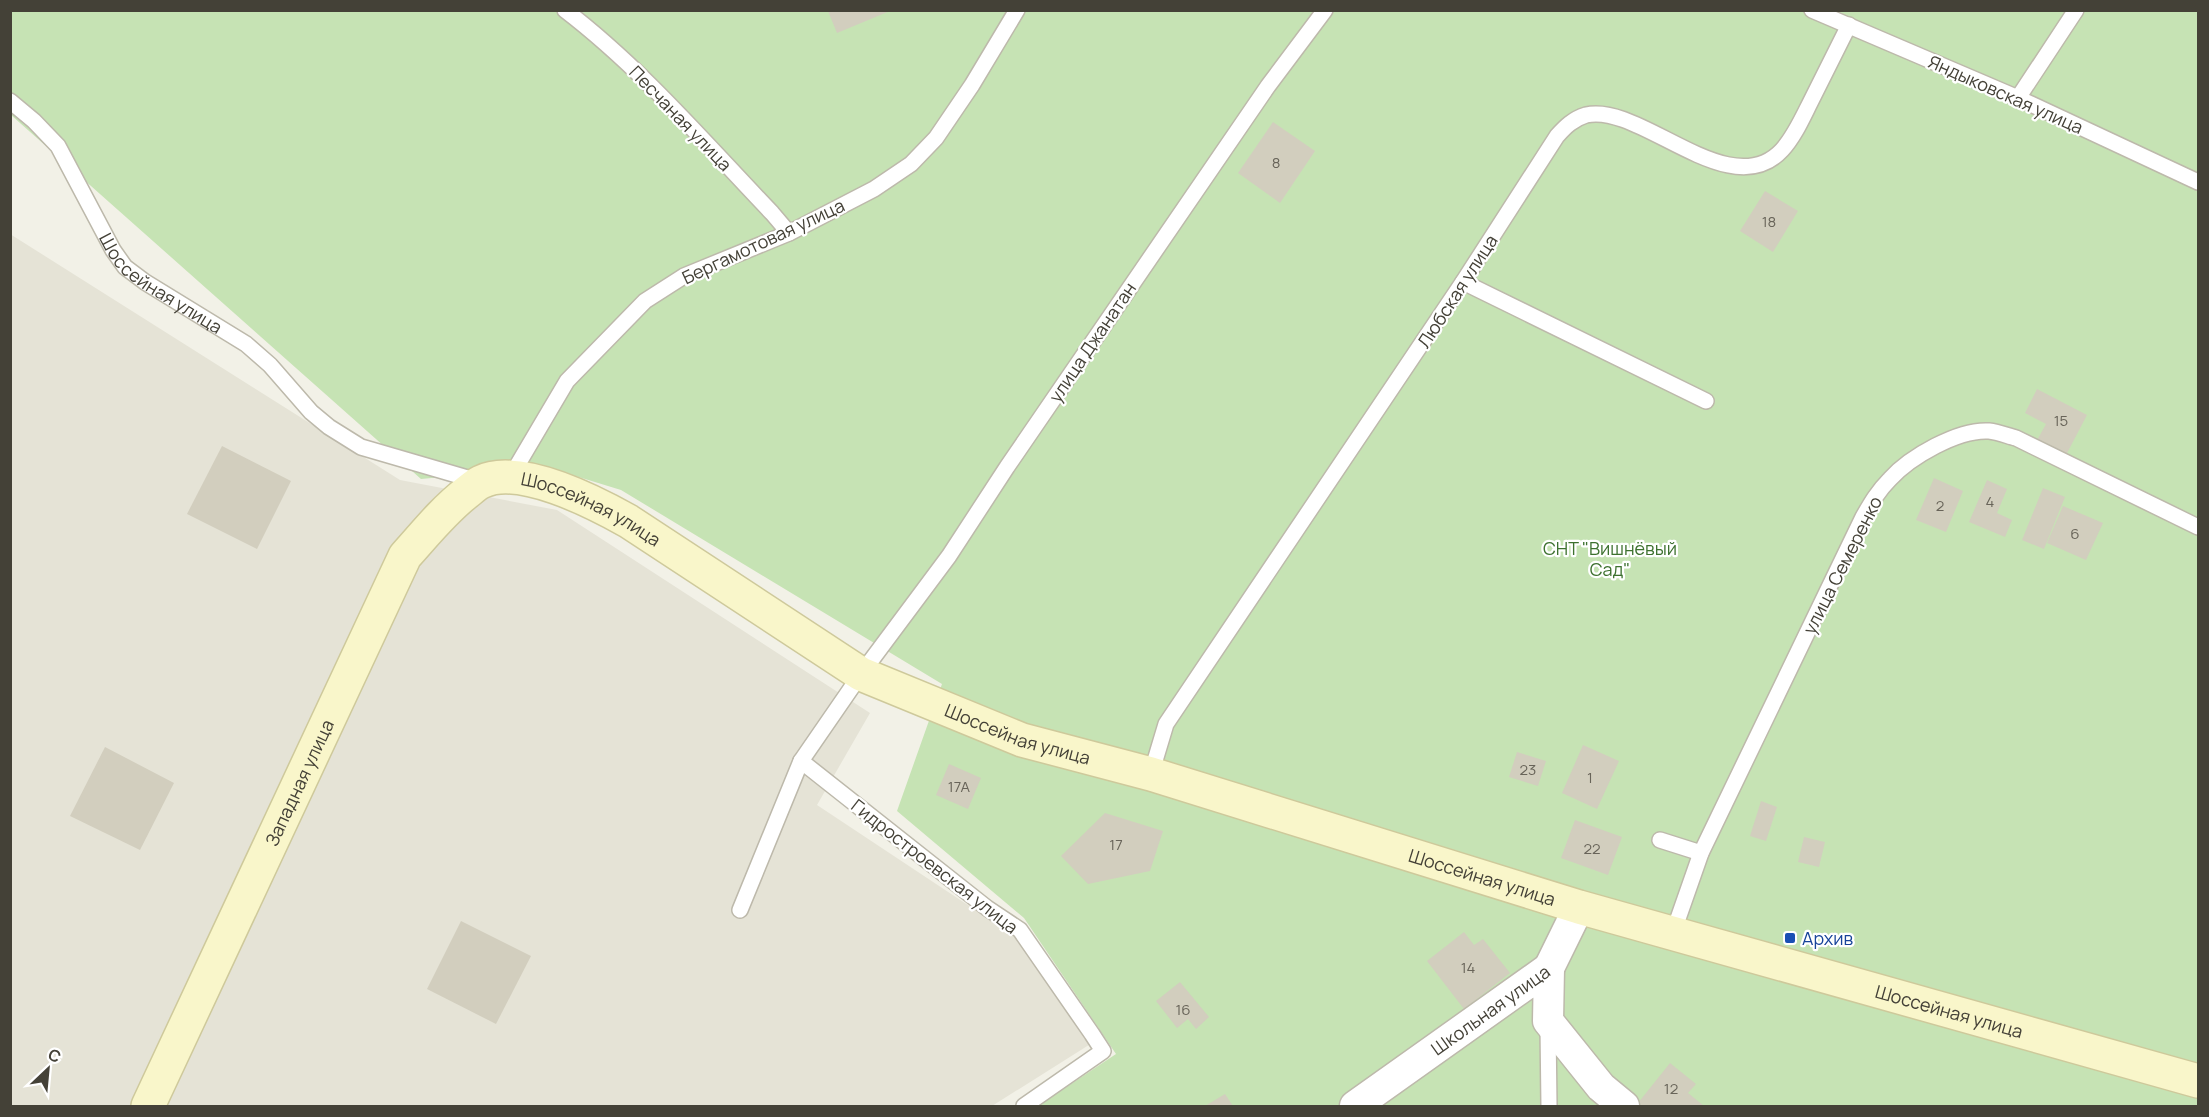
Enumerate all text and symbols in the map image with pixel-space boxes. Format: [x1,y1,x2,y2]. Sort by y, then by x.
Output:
street label: Яндыковская улица [1925,49,2087,139]
street label: Песчаная улица [625,60,737,176]
house number: 8 [1272,152,1280,173]
street label: Бергамотовая улица [678,193,848,289]
house number: 18 [1762,211,1776,232]
street label: Шоссейная улица [94,229,227,339]
street label: Любская улица [1411,230,1503,352]
street label: улица Джанатан [1043,277,1141,407]
house number: 15 [2054,410,2068,431]
street label: Шоссейная улица [519,466,666,551]
house number: 4 [1986,491,1995,512]
street label: улица Семеренко [1797,492,1887,638]
house number: 2 [1936,495,1944,516]
house number: 6 [2070,523,2080,544]
park label: СНТ "Вишнёвый Сад" [1543,536,1677,581]
street label: Шоссейная улица [941,698,1093,770]
street label: Западная улица [259,715,339,850]
house number: 23 [1520,759,1536,780]
house number: 1 [1587,767,1593,788]
house number: 17А [948,776,971,797]
street label: Гидростроевская улица [847,793,1023,939]
house number: 17 [1109,834,1123,855]
house number: 22 [1583,838,1601,859]
street label: Шоссейная улица [1406,843,1559,911]
place label: Архив [1802,926,1853,950]
marker: Архив [1783,931,1797,945]
house number: 14 [1461,957,1475,978]
street label: Школьная улица [1426,959,1554,1060]
street label: Шоссейная улица [1873,979,2026,1043]
house number: 16 [1175,999,1191,1020]
north arrow [18,1039,78,1099]
text: С [44,1043,65,1068]
house number: 12 [1664,1078,1678,1099]

